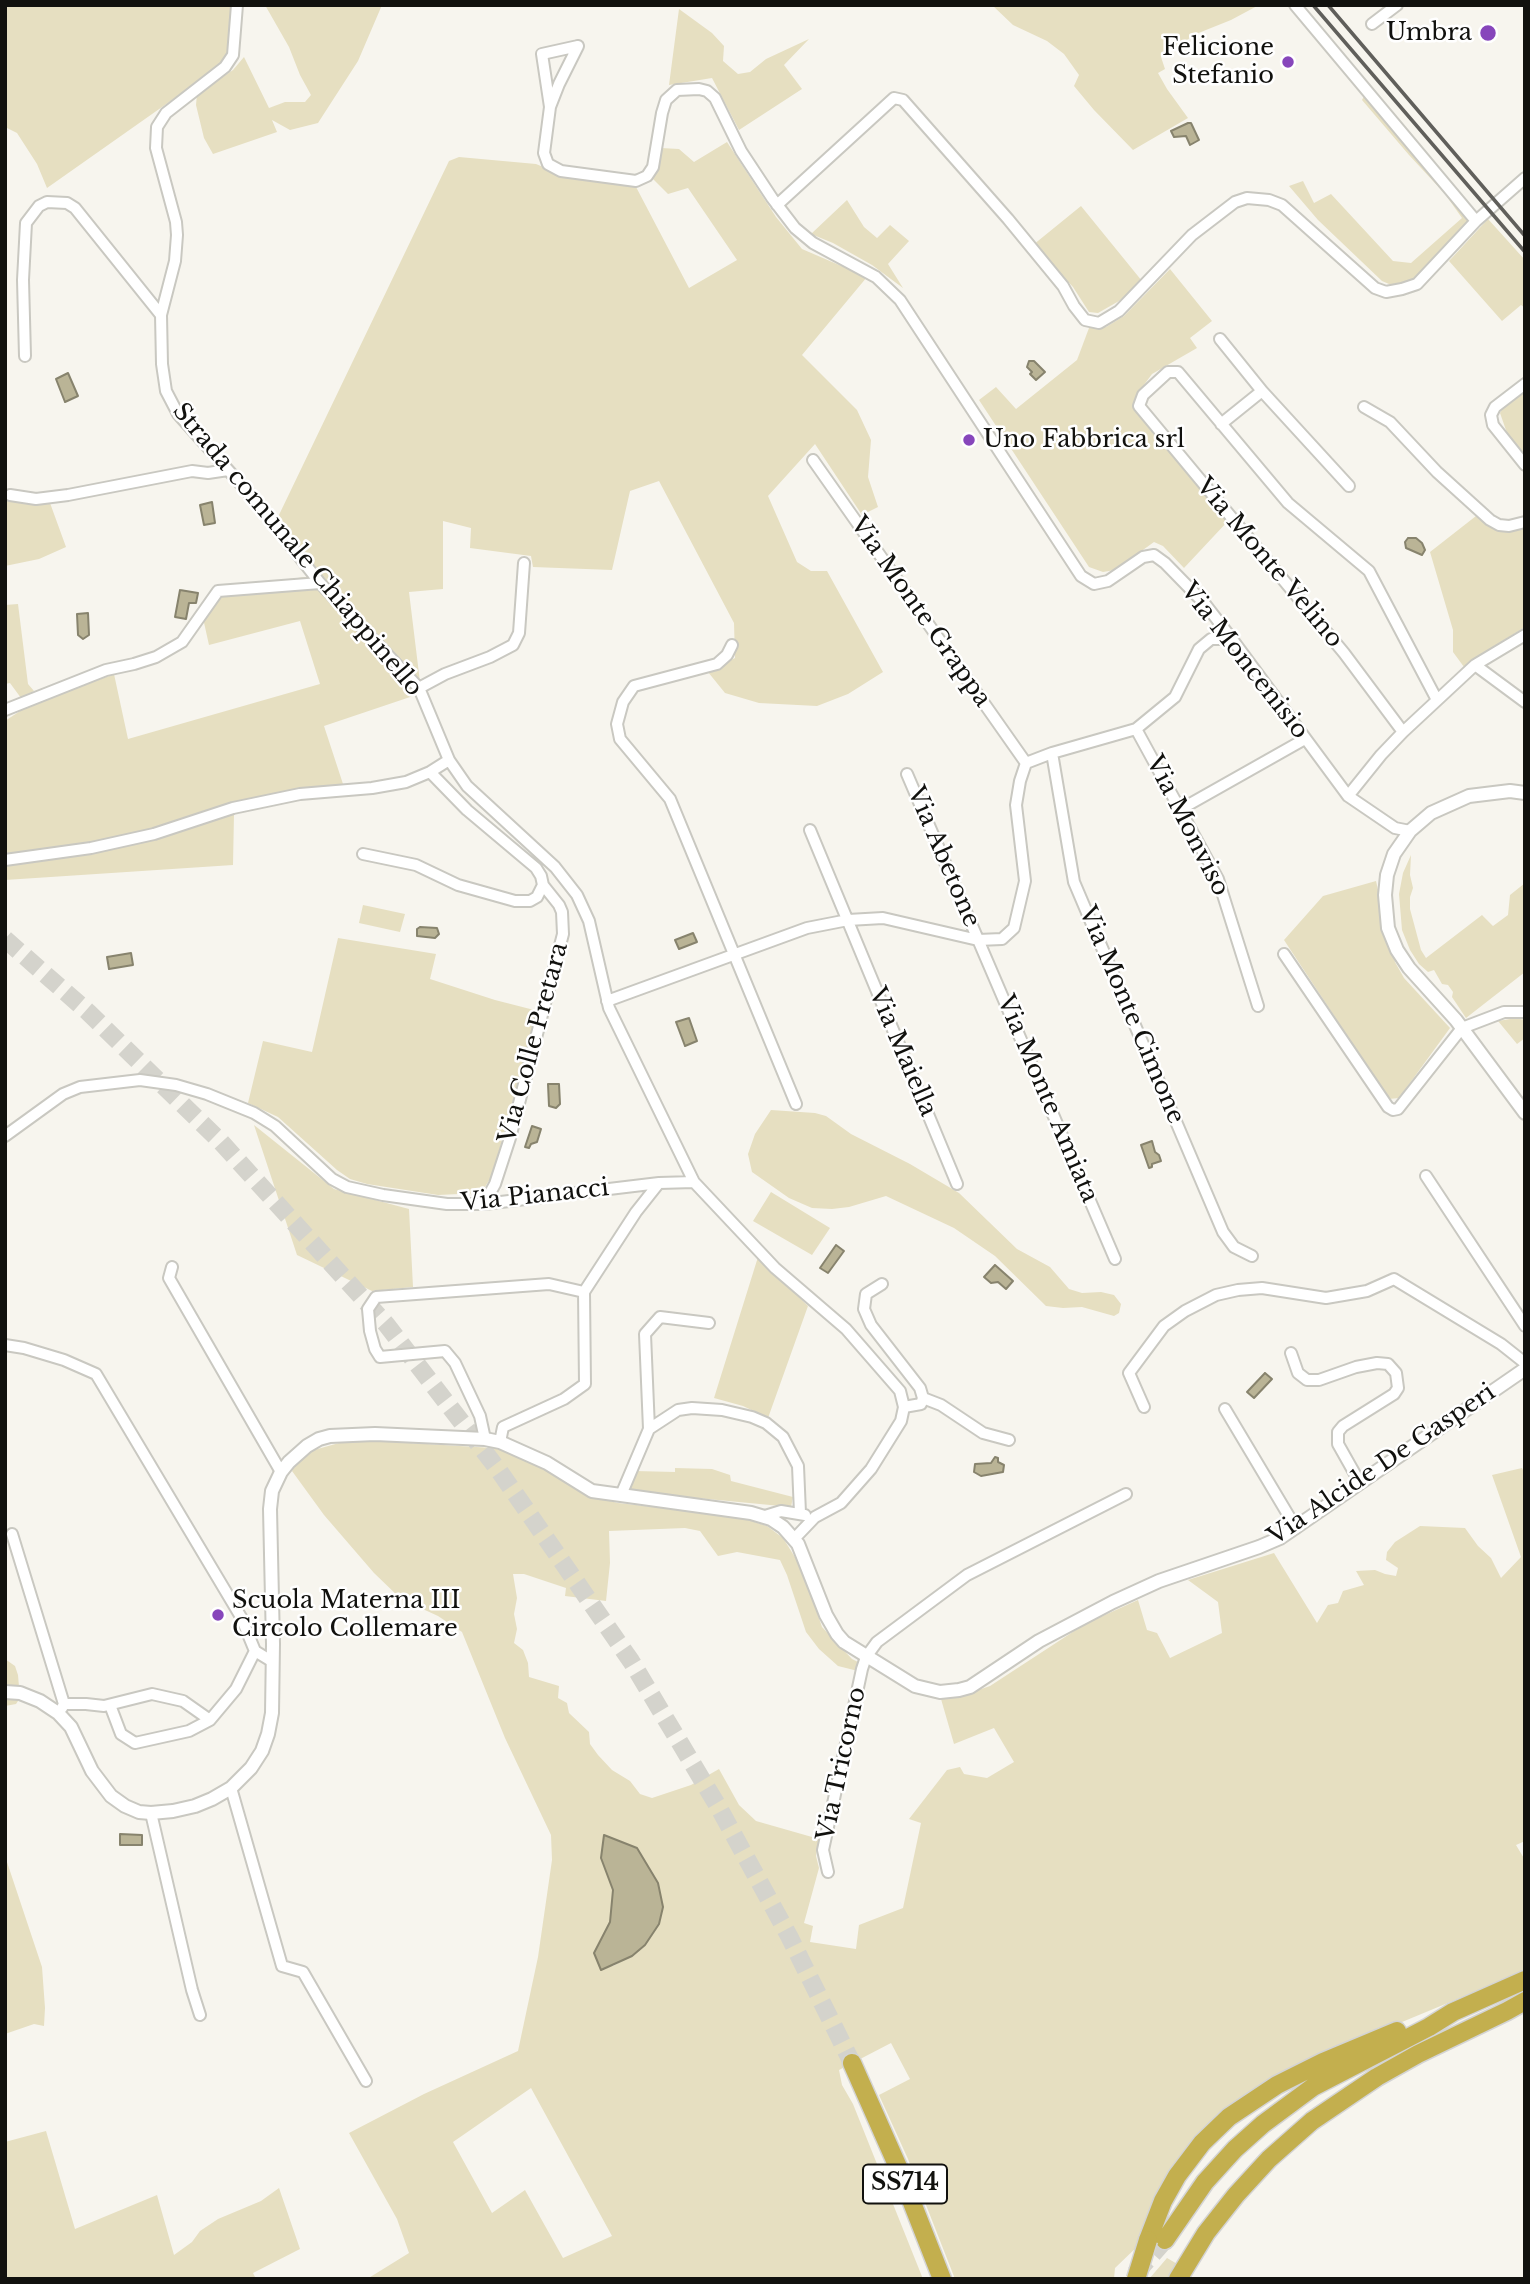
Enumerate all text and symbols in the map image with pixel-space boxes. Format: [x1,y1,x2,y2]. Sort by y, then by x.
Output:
place label: Umbra [1386,19,1472,47]
marker: Umbra [1478,23,1498,43]
place label: Felicione Stefanio [1162,34,1274,90]
marker: Felicione Stefanio [1280,54,1296,70]
street label: Strada comunale Chiappinello [166,398,428,702]
place label: Uno Fabbrica srl [983,426,1185,454]
marker: Uno Fabbrica srl [961,432,977,448]
street label: Via Monte Velino [1189,472,1349,654]
street label: Via Monte Grappa [843,511,997,713]
street label: Via Moncenisio [1174,577,1314,745]
street label: Via Monviso [1139,751,1235,901]
street label: Via Abetone [900,782,986,932]
street label: Via Monte Cimone [1072,902,1190,1128]
street label: Via Colle Pretara [493,939,575,1147]
street label: Via Maiella [862,983,942,1121]
street label: Via Monte Amiata [990,991,1104,1207]
street label: Via Pianacci [460,1174,610,1218]
street label: Via Alcide De Gasperi [1263,1378,1501,1552]
place label: Scuola Materna III Circolo Collemare [232,1587,460,1643]
marker: Scuola Materna III Circolo Collemare [210,1607,226,1623]
street label: Via Tricorno [812,1685,872,1843]
road number: SS714 [863,2164,947,2204]

